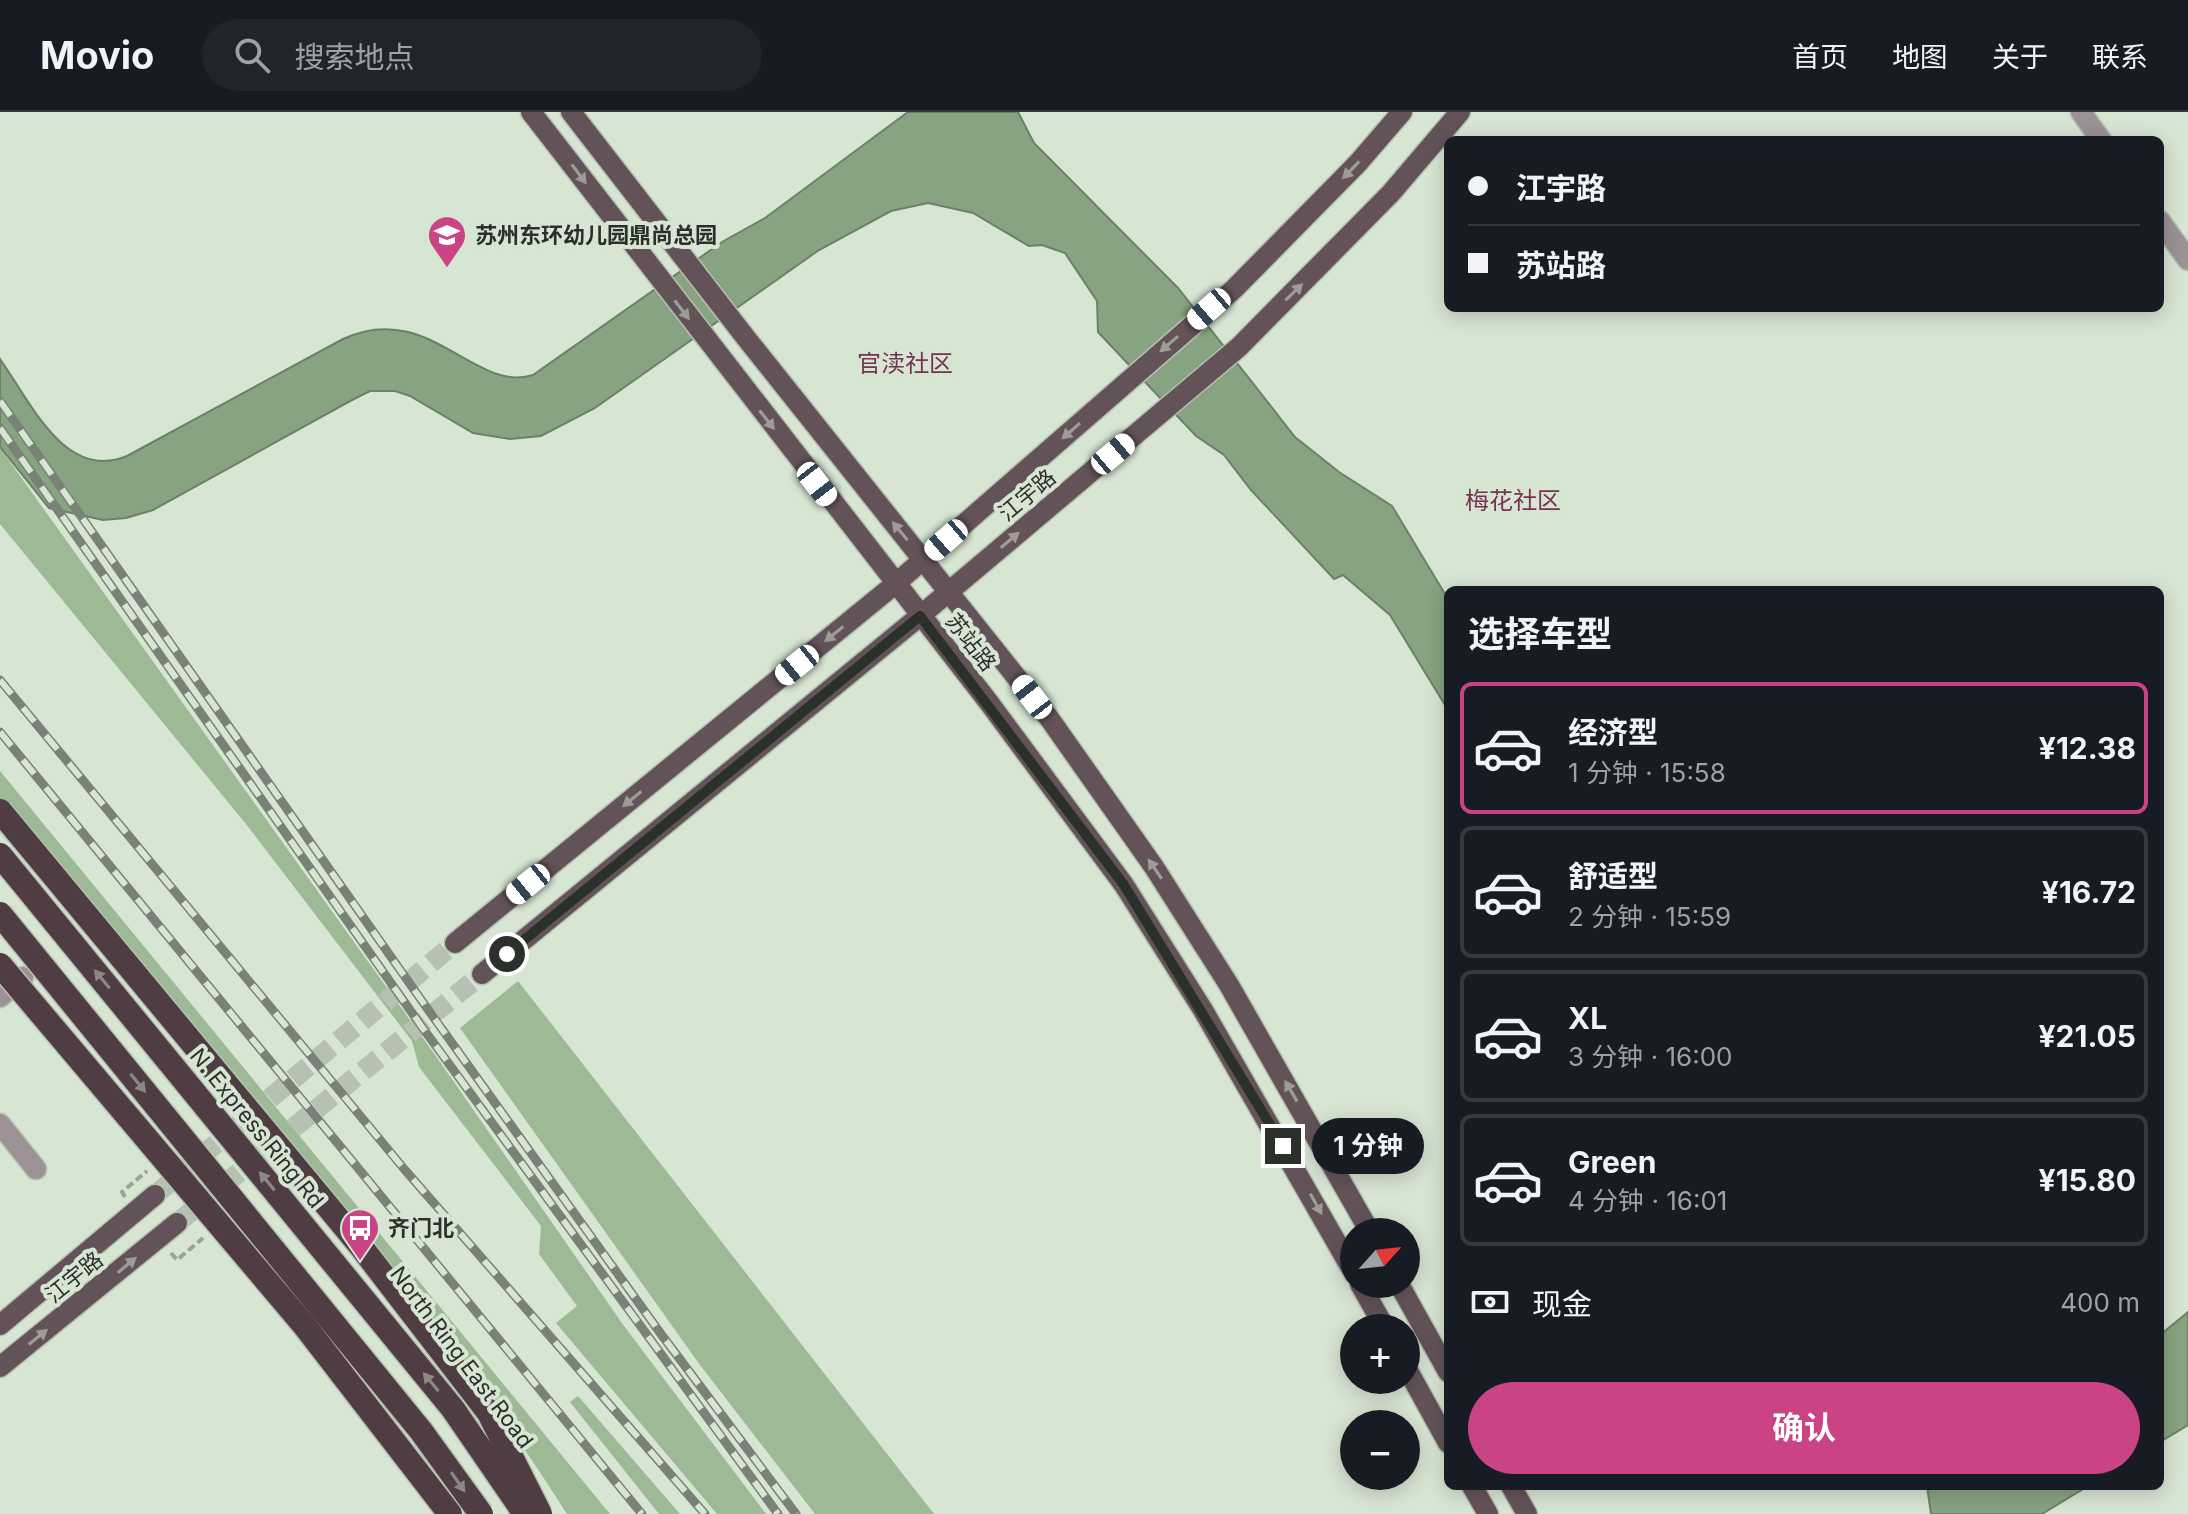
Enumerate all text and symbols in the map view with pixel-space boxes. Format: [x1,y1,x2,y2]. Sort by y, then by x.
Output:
search box [202,19,762,91]
text: Movio [40,32,154,78]
icon: search [230,33,274,77]
text: 搜索地点 [294,39,414,75]
text: 首页 [1792,40,1848,74]
text: 地图 [1892,40,1948,74]
text: 关于 [1992,40,2048,74]
text: 联系 [2092,40,2148,74]
one-way arrow [1342,161,1360,180]
one-way arrow [570,164,586,184]
text: 江宇路 [1516,170,1606,206]
school or university icon: 苏州东环幼儿园鼎尚总园 [426,214,468,269]
place label: 苏州东环幼儿园鼎尚总园 [475,222,717,248]
text: 苏站路 [1516,247,1606,283]
one-way arrow [1284,283,1303,302]
car [1183,284,1235,334]
one-way arrow [674,300,690,320]
one-way arrow [1160,335,1179,353]
district label: 官渎社区 [857,349,953,378]
one-way arrow [759,410,775,430]
one-way arrow [1061,421,1080,439]
car [1087,429,1139,479]
car [793,458,841,510]
street label: 江宇路 [993,464,1061,526]
district label: 梅花社区 [1465,486,1561,515]
car [920,515,972,565]
one-way arrow [892,521,908,541]
one-way arrow [999,532,1019,549]
street label: 苏站路 [940,608,1002,676]
text: 选择车型 [1468,612,1612,656]
one-way arrow [824,625,844,642]
car [771,641,823,689]
car [1008,671,1056,723]
icon: car [1472,712,1544,784]
text: 经济型 [1568,714,1658,750]
text: ¥12.38 [2039,730,2136,766]
text: 1 分钟 · 15:58 [1568,757,1726,788]
one-way arrow [623,790,643,807]
icon: car [1472,856,1544,928]
one-way arrow [1148,858,1163,880]
text: 舒适型 [1568,858,1658,894]
car [502,860,554,908]
text: ¥16.72 [2042,874,2136,910]
text: 2 分钟 · 15:59 [1568,901,1731,932]
route start [489,936,525,972]
one-way arrow [94,970,111,990]
icon: car [1472,1000,1544,1072]
text: XL [1568,1000,1607,1036]
text: ¥21.05 [2039,1018,2136,1054]
text: 3 分钟 · 16:00 [1568,1041,1732,1072]
street label: N. Express Ring Rd [185,1043,329,1213]
one-way arrow [129,1073,145,1093]
one-way arrow [1284,1079,1298,1102]
callout: 1 分钟 [1311,1118,1423,1174]
route end [1265,1128,1301,1164]
text: 1 分钟 [1333,1130,1403,1161]
icon: car [1472,1144,1544,1216]
text: Green [1568,1144,1656,1180]
text: ¥15.80 [2039,1162,2136,1198]
one-way arrow [259,1171,275,1191]
text: 4 分钟 · 16:01 [1568,1185,1727,1216]
one-way arrow [1309,1192,1323,1215]
bus stop icon: 齐门北 [339,1207,381,1262]
place label: 齐门北 [388,1215,454,1241]
north arrow [1340,1218,1420,1298]
map controls [1340,1218,1420,1490]
street label: 江宇路 [40,1246,108,1308]
one-way arrow [116,1257,136,1274]
street label: North Ring East Road [385,1261,539,1453]
icon: cash [1468,1280,1512,1324]
text: 现金 [1532,1286,1592,1322]
text: 400 m [2060,1287,2140,1318]
button: + [1340,1314,1420,1394]
one-way arrow [28,1329,48,1346]
one-way arrow [423,1372,440,1392]
button: 确认 [1468,1382,2140,1474]
button: − [1340,1410,1420,1490]
one-way arrow [450,1471,465,1492]

